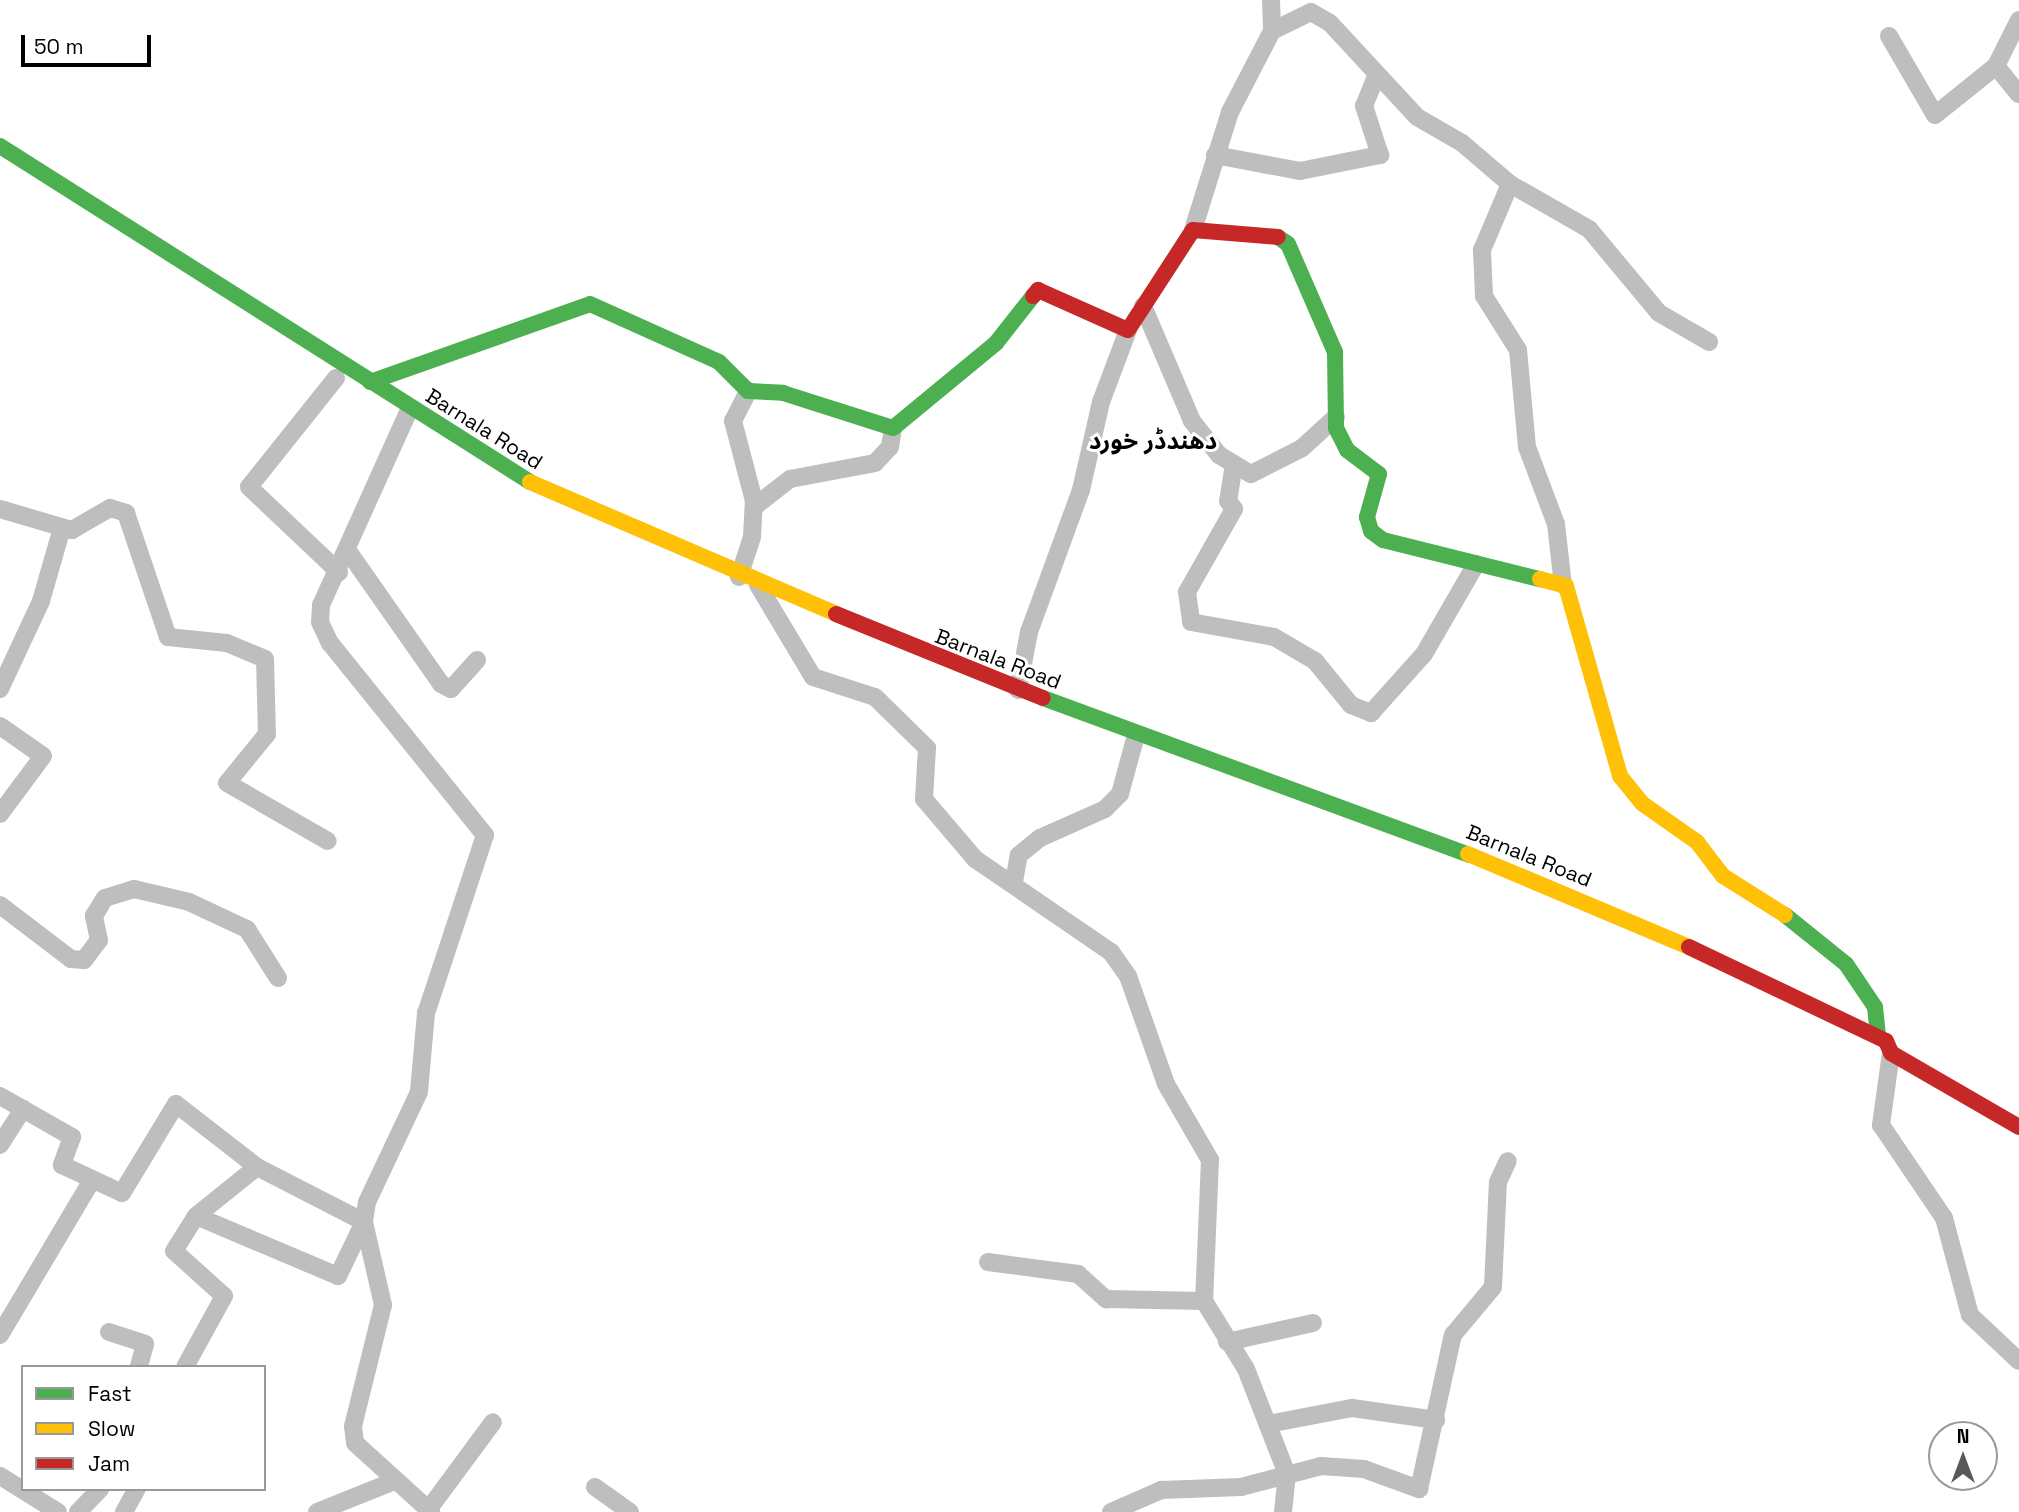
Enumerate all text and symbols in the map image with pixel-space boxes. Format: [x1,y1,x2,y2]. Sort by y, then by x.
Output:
scale bar [24,21,154,65]
text: 50 m [34,33,84,60]
street label: Barnala Road [421,383,547,475]
district label: دھندڈر خورد [1089,427,1217,455]
street label: Barnala Road [931,623,1065,695]
street label: Barnala Road [1463,819,1595,893]
legend [21,1365,266,1491]
text: Fast [88,1380,132,1407]
text: Slow [88,1415,136,1442]
north arrow [1928,1421,1998,1491]
text: N [1957,1424,1969,1449]
text: Jam [88,1450,130,1477]

